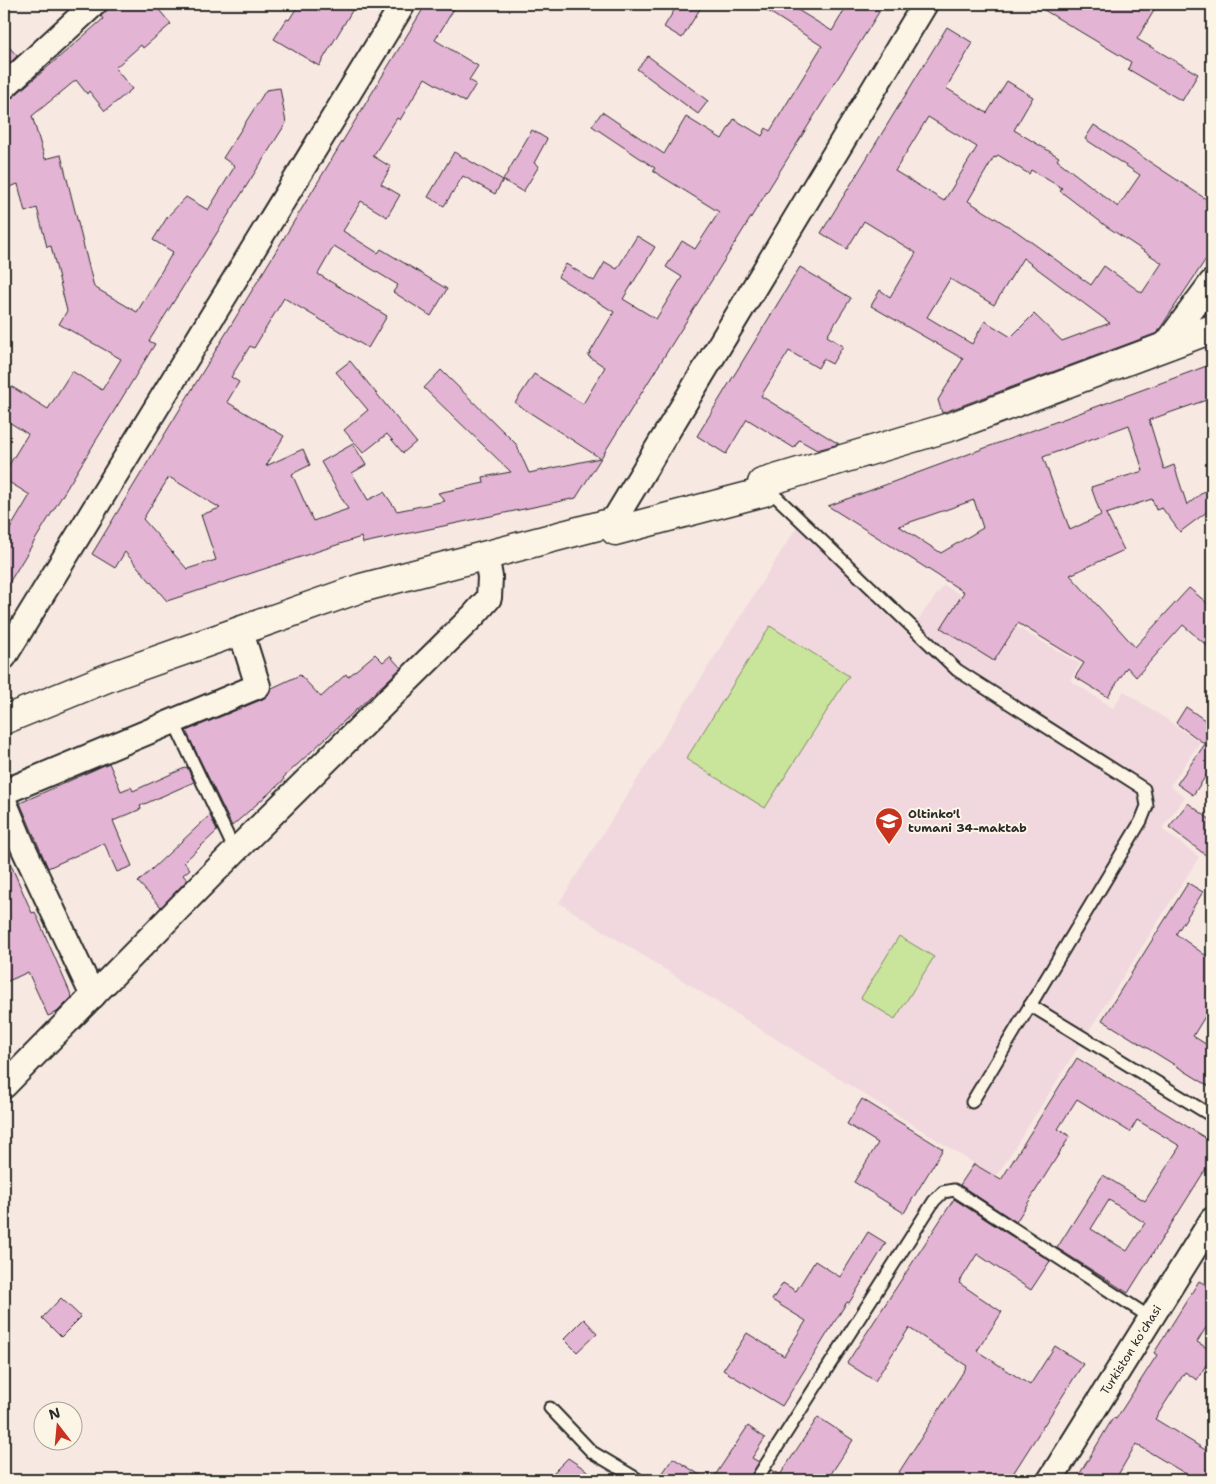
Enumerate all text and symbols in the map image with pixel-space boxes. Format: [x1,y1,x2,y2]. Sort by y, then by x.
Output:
school or university icon: Oltinko'l tumani 34-maktab [874,806,904,845]
place label: Oltinko'l tumani 34-maktab [908,806,1027,836]
street label: Turkiston koʻchasi [1097,1302,1165,1398]
north arrow [32,1402,82,1452]
text: N [47,1403,62,1424]

